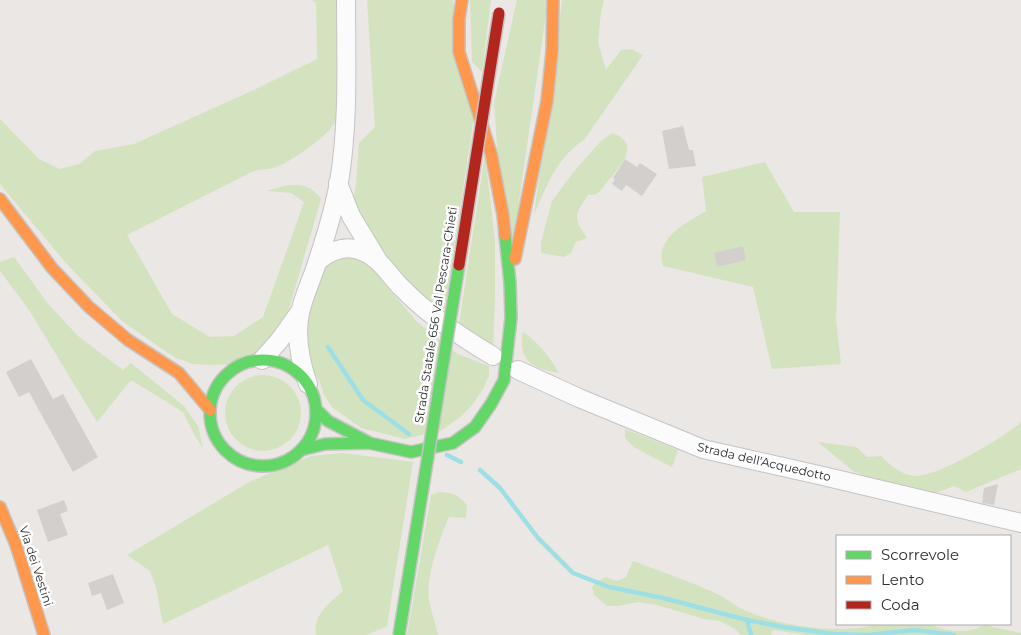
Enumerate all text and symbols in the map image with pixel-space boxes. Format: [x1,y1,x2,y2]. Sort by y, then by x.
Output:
street label: Strada Statale 656 Val Pescara-Chieti [411,206,460,424]
street label: Strada dell'Acquedotto [696,439,833,484]
street label: Via dei Vestini [16,524,57,608]
legend [836,535,1011,625]
text: Scorrevole [881,545,959,564]
text: Lento [881,570,924,589]
text: Coda [881,595,920,614]

